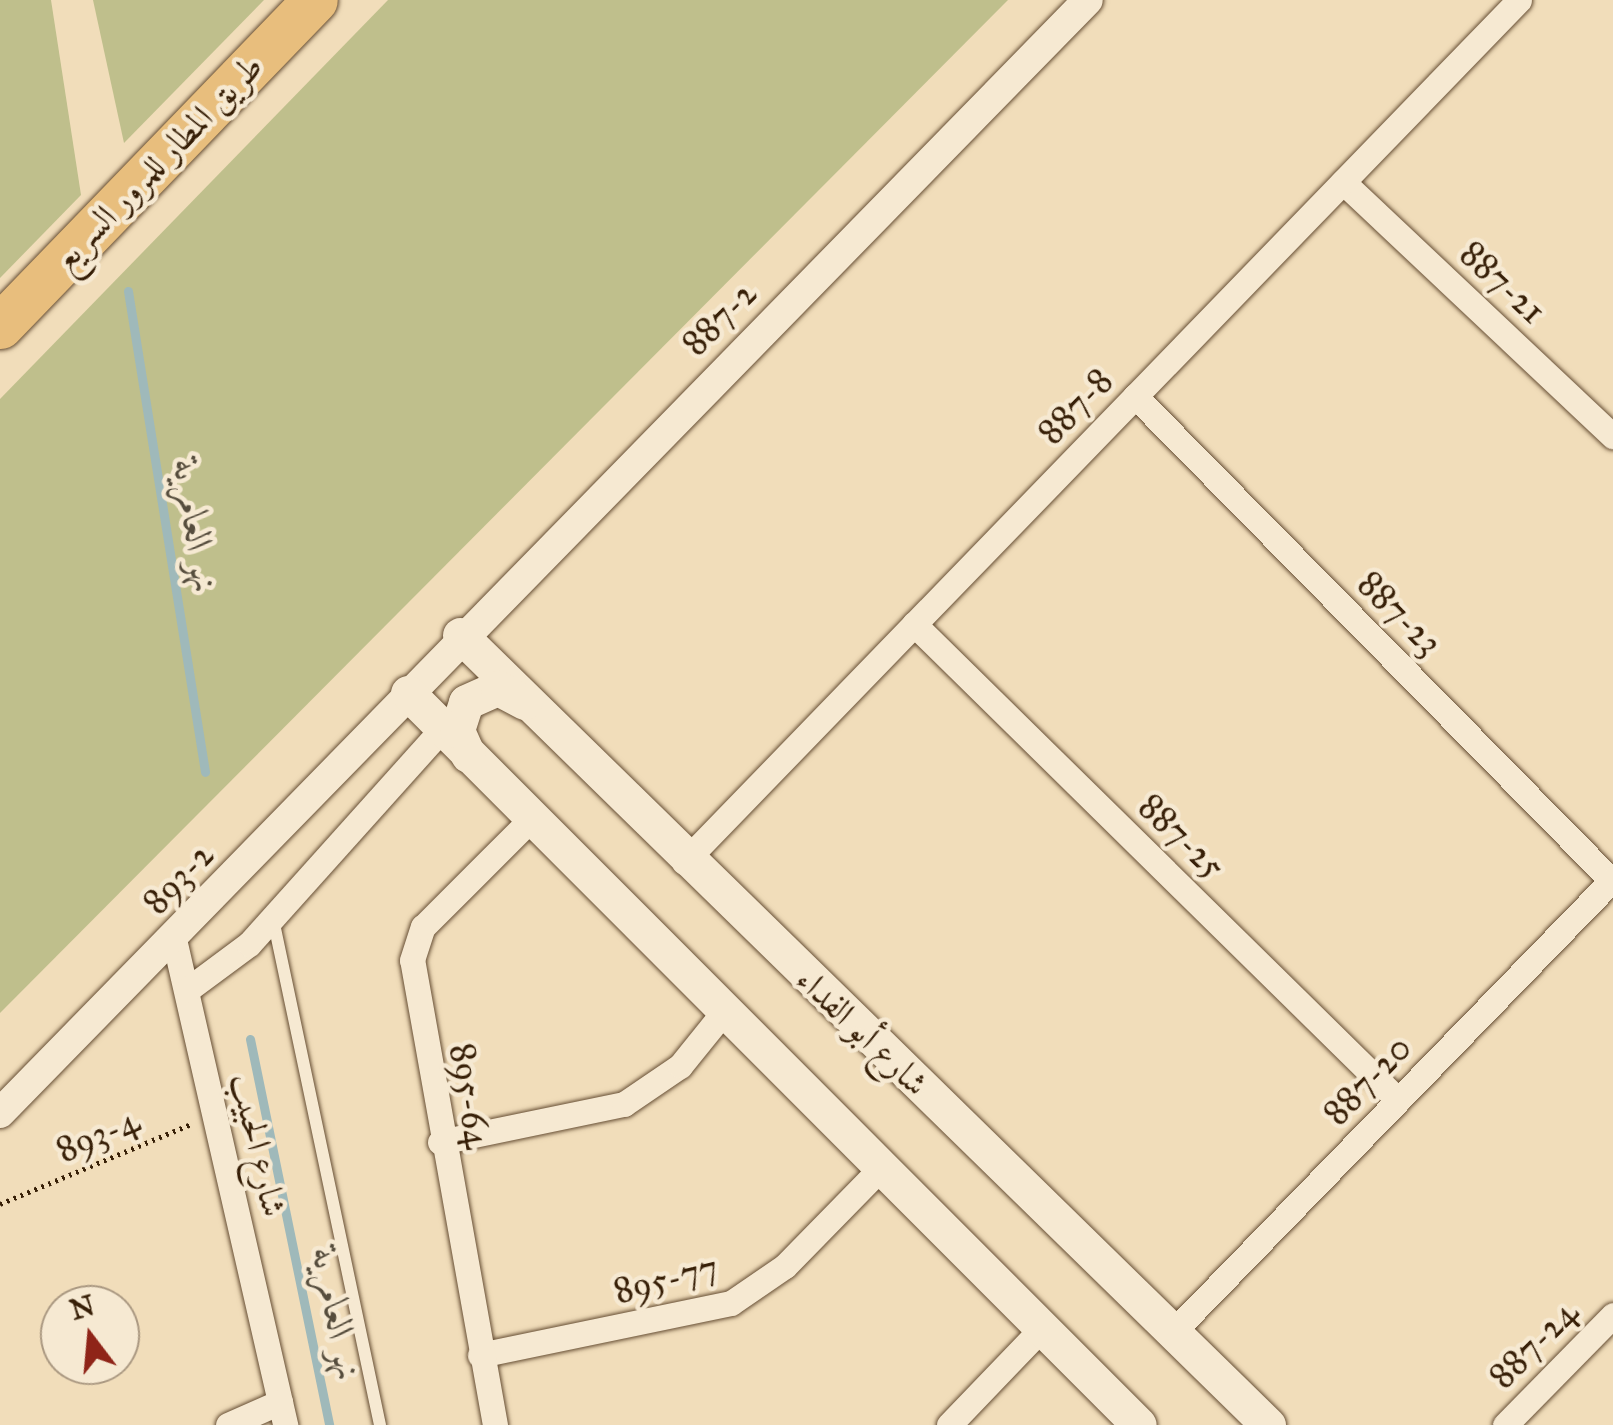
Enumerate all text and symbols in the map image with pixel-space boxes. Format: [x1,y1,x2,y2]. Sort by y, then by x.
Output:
street label: طريق المطار للمرور السريع [44,46,272,280]
street label: 887-21 [1451,233,1553,333]
street label: 887-2 [674,273,766,365]
street label: 887-8 [1030,360,1122,454]
water label: نهر العامرية [163,456,229,596]
street label: 887-23 [1348,563,1450,665]
street label: 887-25 [1129,786,1233,888]
street label: 893-2 [135,835,223,923]
street label: شارع أبو الفداء [787,959,937,1105]
street label: 887-20 [1315,1028,1421,1134]
street label: 895-64 [440,1041,498,1151]
street label: شارع الحبيب [221,1069,295,1221]
street label: 893-4 [51,1100,145,1172]
water label: نهر العامرية [302,1243,372,1385]
street label: 895-77 [610,1247,722,1313]
north arrow [40,1285,140,1385]
text: N [66,1288,98,1328]
street label: 887-24 [1481,1292,1587,1398]

